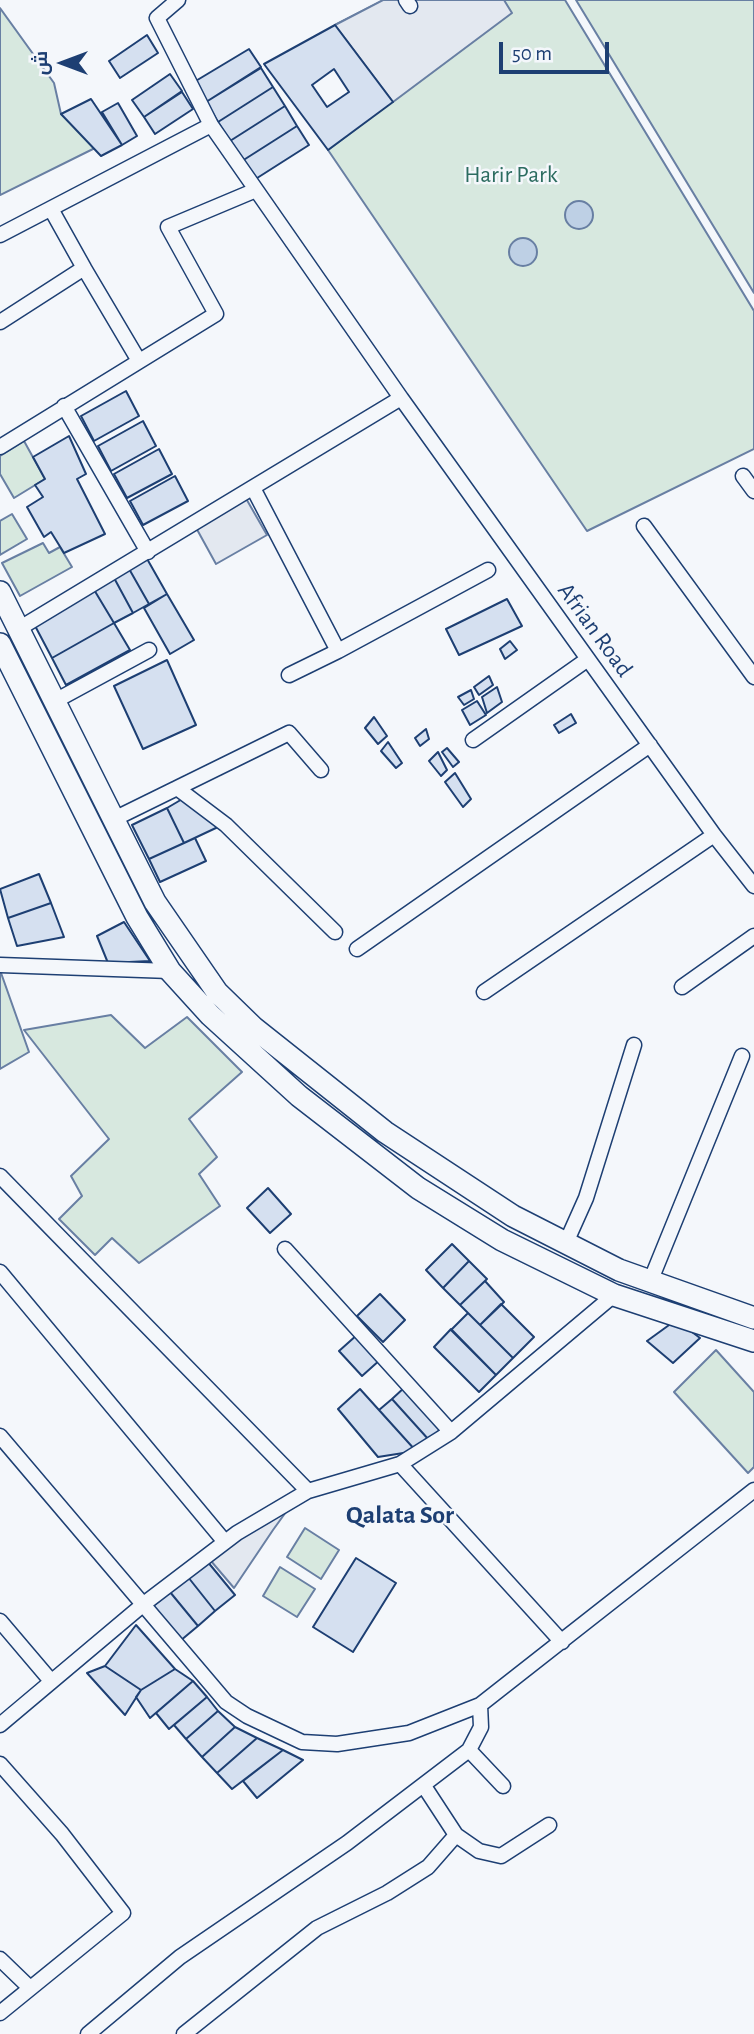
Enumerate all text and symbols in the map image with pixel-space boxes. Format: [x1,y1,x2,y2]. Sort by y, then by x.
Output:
north arrow [28,28,98,98]
scale bar [502,28,612,72]
text: 50 m [512,43,552,64]
text: ش [32,51,51,75]
park label: Harir Park [464,161,558,189]
street label: Afrian Road [551,577,639,683]
district label: Qalata Sor [346,1499,454,1531]

